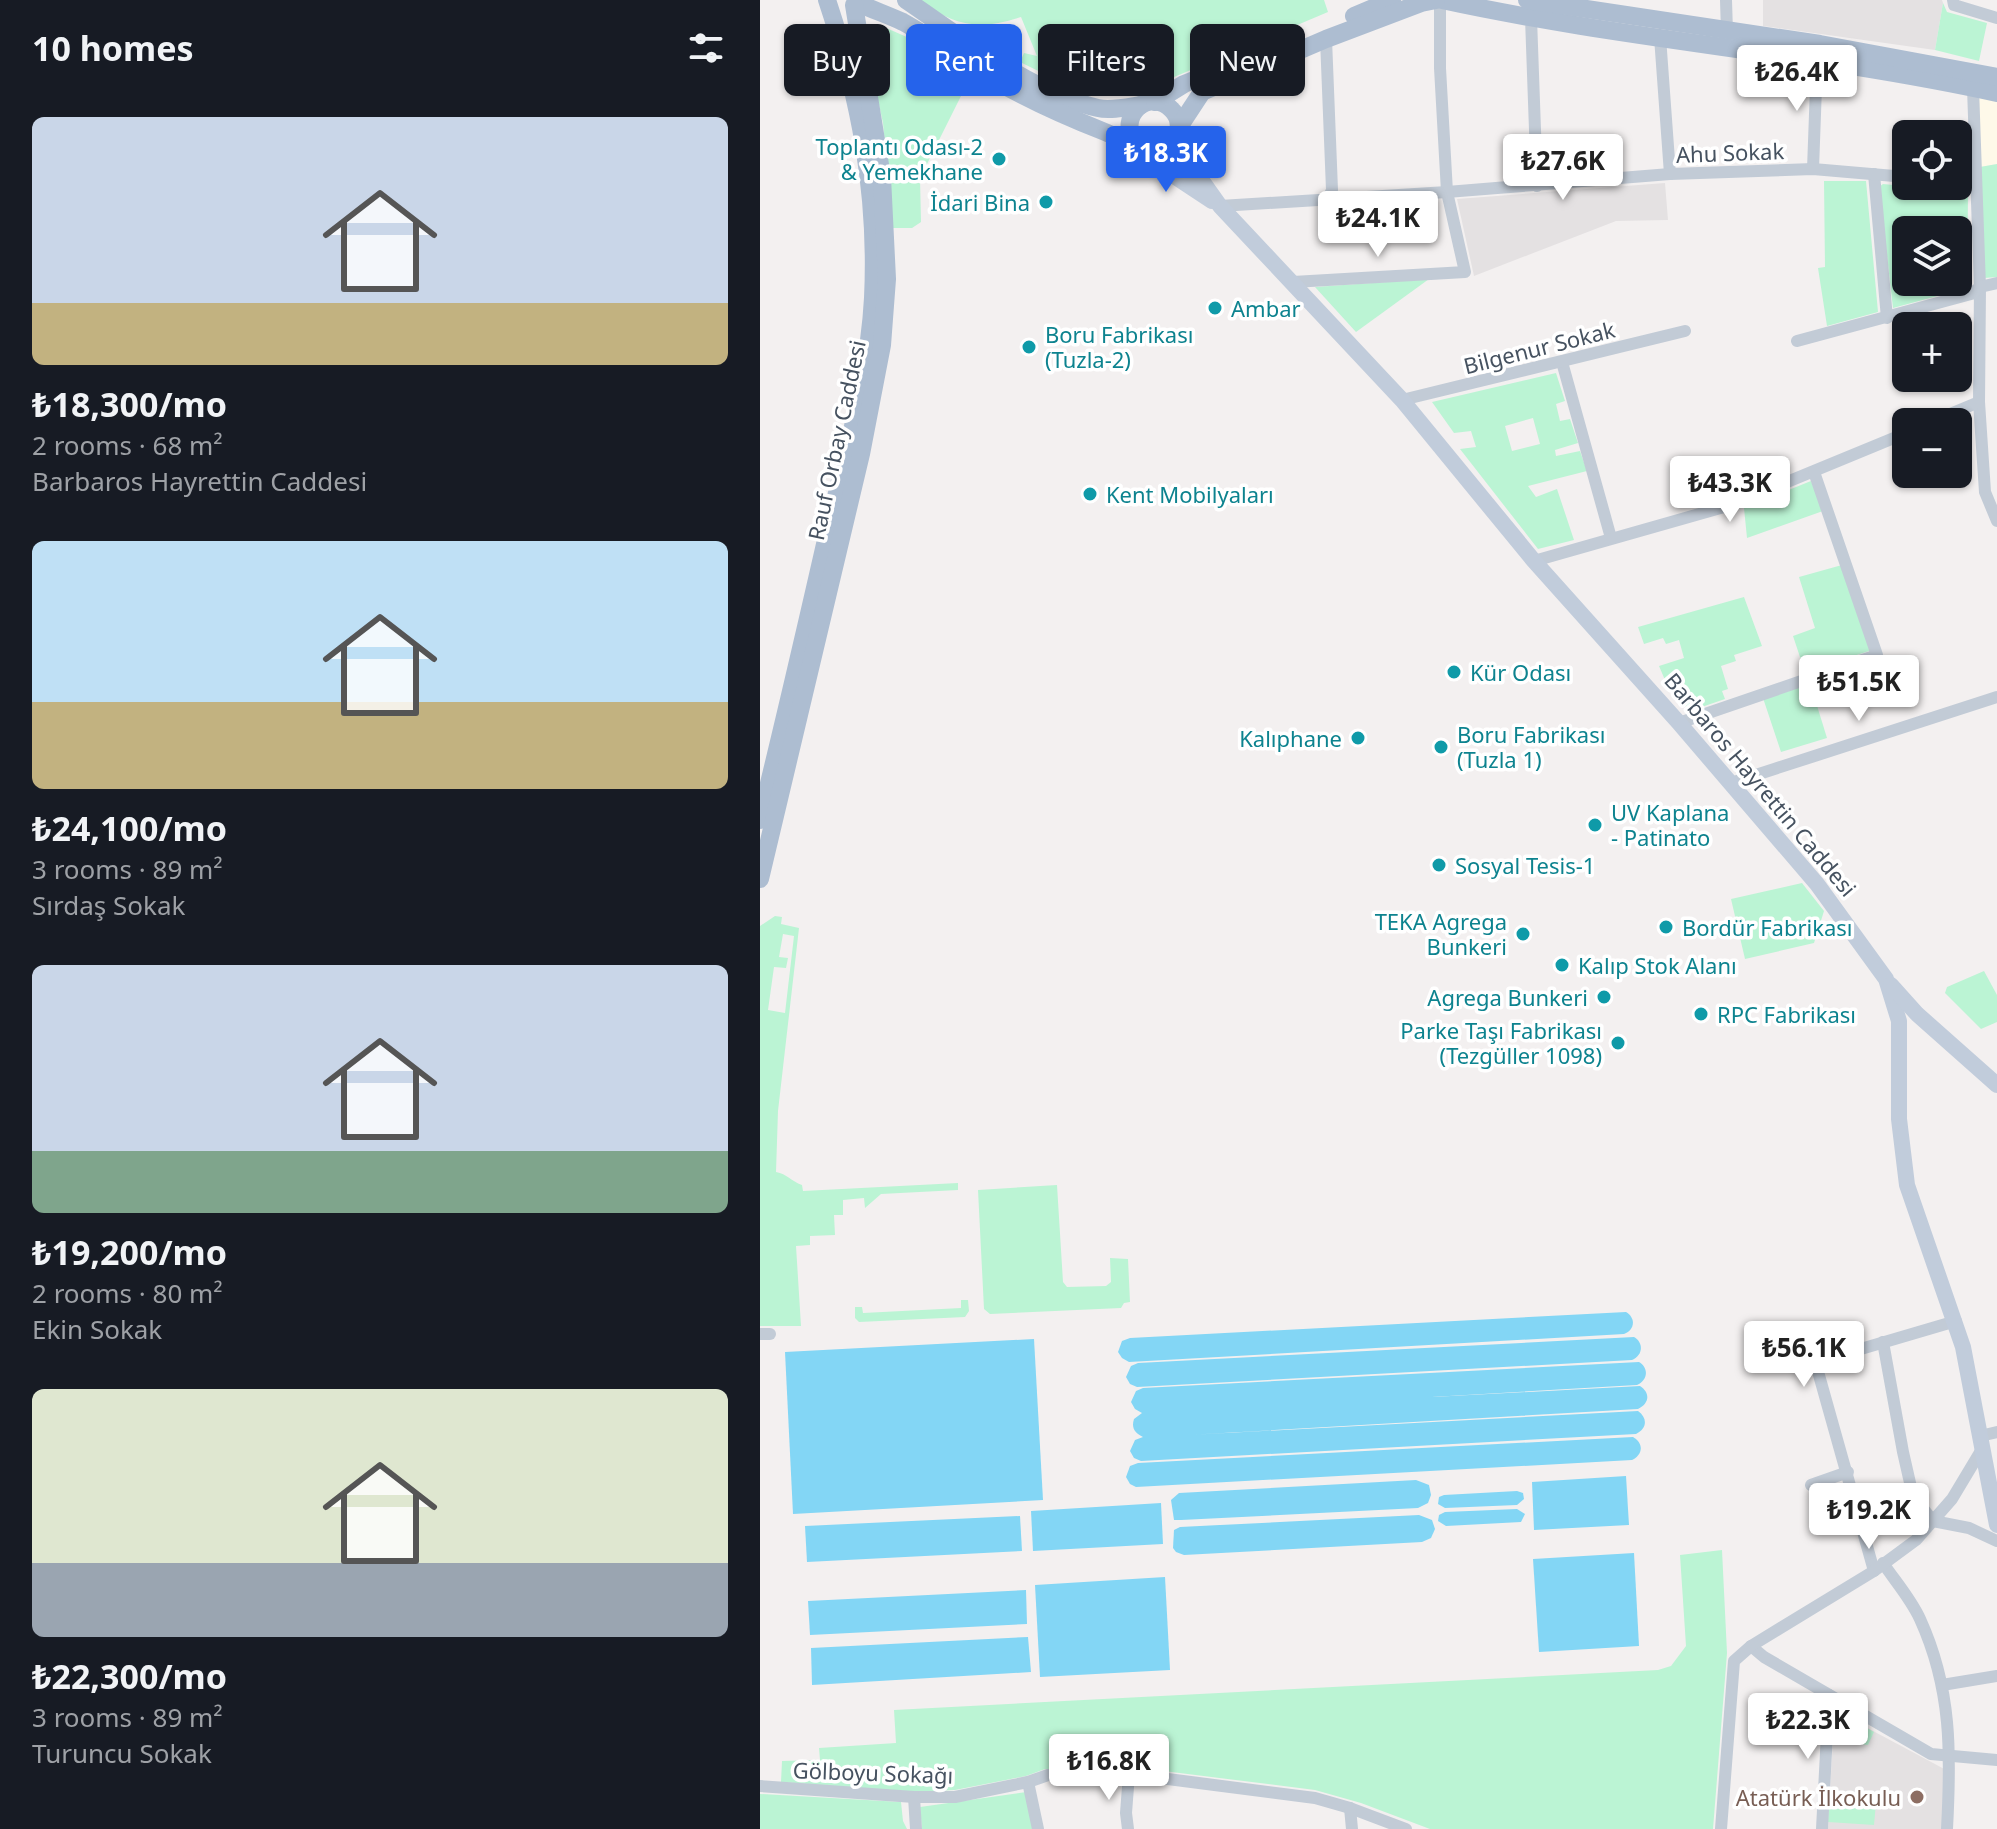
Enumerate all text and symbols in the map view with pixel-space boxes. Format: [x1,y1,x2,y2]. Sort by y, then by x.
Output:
chip: Buy [784,24,890,96]
chip: Rent [906,24,1022,96]
chip: Filters [1038,24,1174,96]
chip: New [1190,24,1305,96]
text: 10 homes [32,25,194,71]
icon: filters [684,26,728,70]
pin: ₺26.4K [1732,45,1862,113]
text: ₺26.4K [1755,53,1839,89]
map controls [1892,120,1972,488]
button: locate [1892,120,1972,200]
pin: ₺18.3K [1101,126,1231,194]
place label: Toplantı Odası-2 & Yemekhane [816,131,983,186]
text: ₺18.3K [1124,134,1208,170]
pin: ₺27.6K [1498,134,1628,202]
street label: Ahu Sokak [1675,135,1785,169]
text: ₺27.6K [1521,142,1605,178]
marker: Toplantı Odası-2 & Yemekhane [990,150,1008,168]
icon: home [308,169,452,313]
place label: İdari Bina [930,187,1030,217]
pin: ₺24.1K [1313,191,1443,259]
marker: İdari Bina [1037,193,1055,211]
text: ₺24.1K [1336,199,1420,235]
button: layers [1892,216,1972,296]
place label: Ambar [1231,293,1301,323]
marker: Ambar [1206,299,1224,317]
button: + [1892,312,1972,392]
street label: Bilgenur Sokak [1460,314,1618,380]
place label: Boru Fabrikası (Tuzla-2) [1045,319,1193,374]
street label: Rauf Orbay Caddesi [800,337,872,543]
marker: Boru Fabrikası (Tuzla-2) [1020,338,1038,356]
text: ₺18,300/mo [32,381,227,427]
button: − [1892,408,1972,488]
text: 2 rooms · 68 m² [32,427,222,463]
pin: ₺43.3K [1665,456,1795,524]
text: Barbaros Hayrettin Caddesi [32,463,367,499]
text: ₺43.3K [1688,464,1772,500]
place label: Kent Mobilyaları [1106,479,1274,509]
marker: Kent Mobilyaları [1081,485,1099,503]
icon: home [308,593,452,737]
pin: ₺51.5K [1794,655,1924,723]
place label: Kür Odası [1470,657,1571,687]
marker: Kür Odası [1445,663,1463,681]
text: ₺51.5K [1817,663,1901,699]
street label: Barbaros Hayrettin Caddesi [1658,666,1864,902]
place label: Boru Fabrikası (Tuzla 1) [1457,719,1605,774]
place label: Kalıphane [1239,723,1342,753]
marker: Kalıphane [1349,729,1367,747]
marker: Boru Fabrikası (Tuzla 1) [1432,738,1450,756]
place label: UV Kaplana - Patinato [1611,797,1729,852]
text: ₺24,100/mo [32,805,227,851]
marker: UV Kaplana - Patinato [1586,816,1604,834]
place label: Sosyal Tesis-1 [1455,850,1595,880]
text: 3 rooms · 89 m² [32,851,222,887]
marker: Sosyal Tesis-1 [1430,856,1448,874]
text: Sırdaş Sokak [32,887,185,923]
place label: TEKA Agrega Bunkeri [1375,906,1507,961]
place label: Bordür Fabrikası [1682,912,1853,942]
marker: Bordür Fabrikası [1657,918,1675,936]
marker: TEKA Agrega Bunkeri [1514,925,1532,943]
place label: Kalıp Stok Alanı [1578,950,1737,980]
marker: Kalıp Stok Alanı [1553,956,1571,974]
place label: Agrega Bunkeri [1427,982,1588,1012]
marker: Agrega Bunkeri [1595,988,1613,1006]
place label: RPC Fabrikası [1717,999,1856,1029]
marker: RPC Fabrikası [1692,1005,1710,1023]
place label: Parke Taşı Fabrikası (Tezgüller 1098) [1400,1015,1602,1070]
icon: home [308,1017,452,1161]
marker: Parke Taşı Fabrikası (Tezgüller 1098) [1609,1034,1627,1052]
text: ₺19,200/mo [32,1229,227,1275]
text: 2 rooms · 80 m² [32,1275,222,1311]
text: Ekin Sokak [32,1311,162,1347]
pin: ₺56.1K [1739,1321,1869,1389]
text: ₺56.1K [1762,1329,1846,1365]
icon: home [308,1441,452,1585]
pin: ₺19.2K [1804,1483,1934,1551]
text: ₺19.2K [1827,1491,1911,1527]
text: ₺22,300/mo [32,1653,227,1699]
pin: ₺22.3K [1743,1693,1873,1761]
text: 3 rooms · 89 m² [32,1699,222,1735]
text: ₺22.3K [1766,1701,1850,1737]
pin: ₺16.8K [1044,1734,1174,1802]
text: Turuncu Sokak [32,1735,212,1771]
text: ₺16.8K [1067,1742,1151,1778]
street label: Gölboyu Sokağı [792,1754,954,1790]
place label: Atatürk İlkokulu [1736,1782,1901,1812]
marker: Atatürk İlkokulu [1908,1788,1926,1806]

